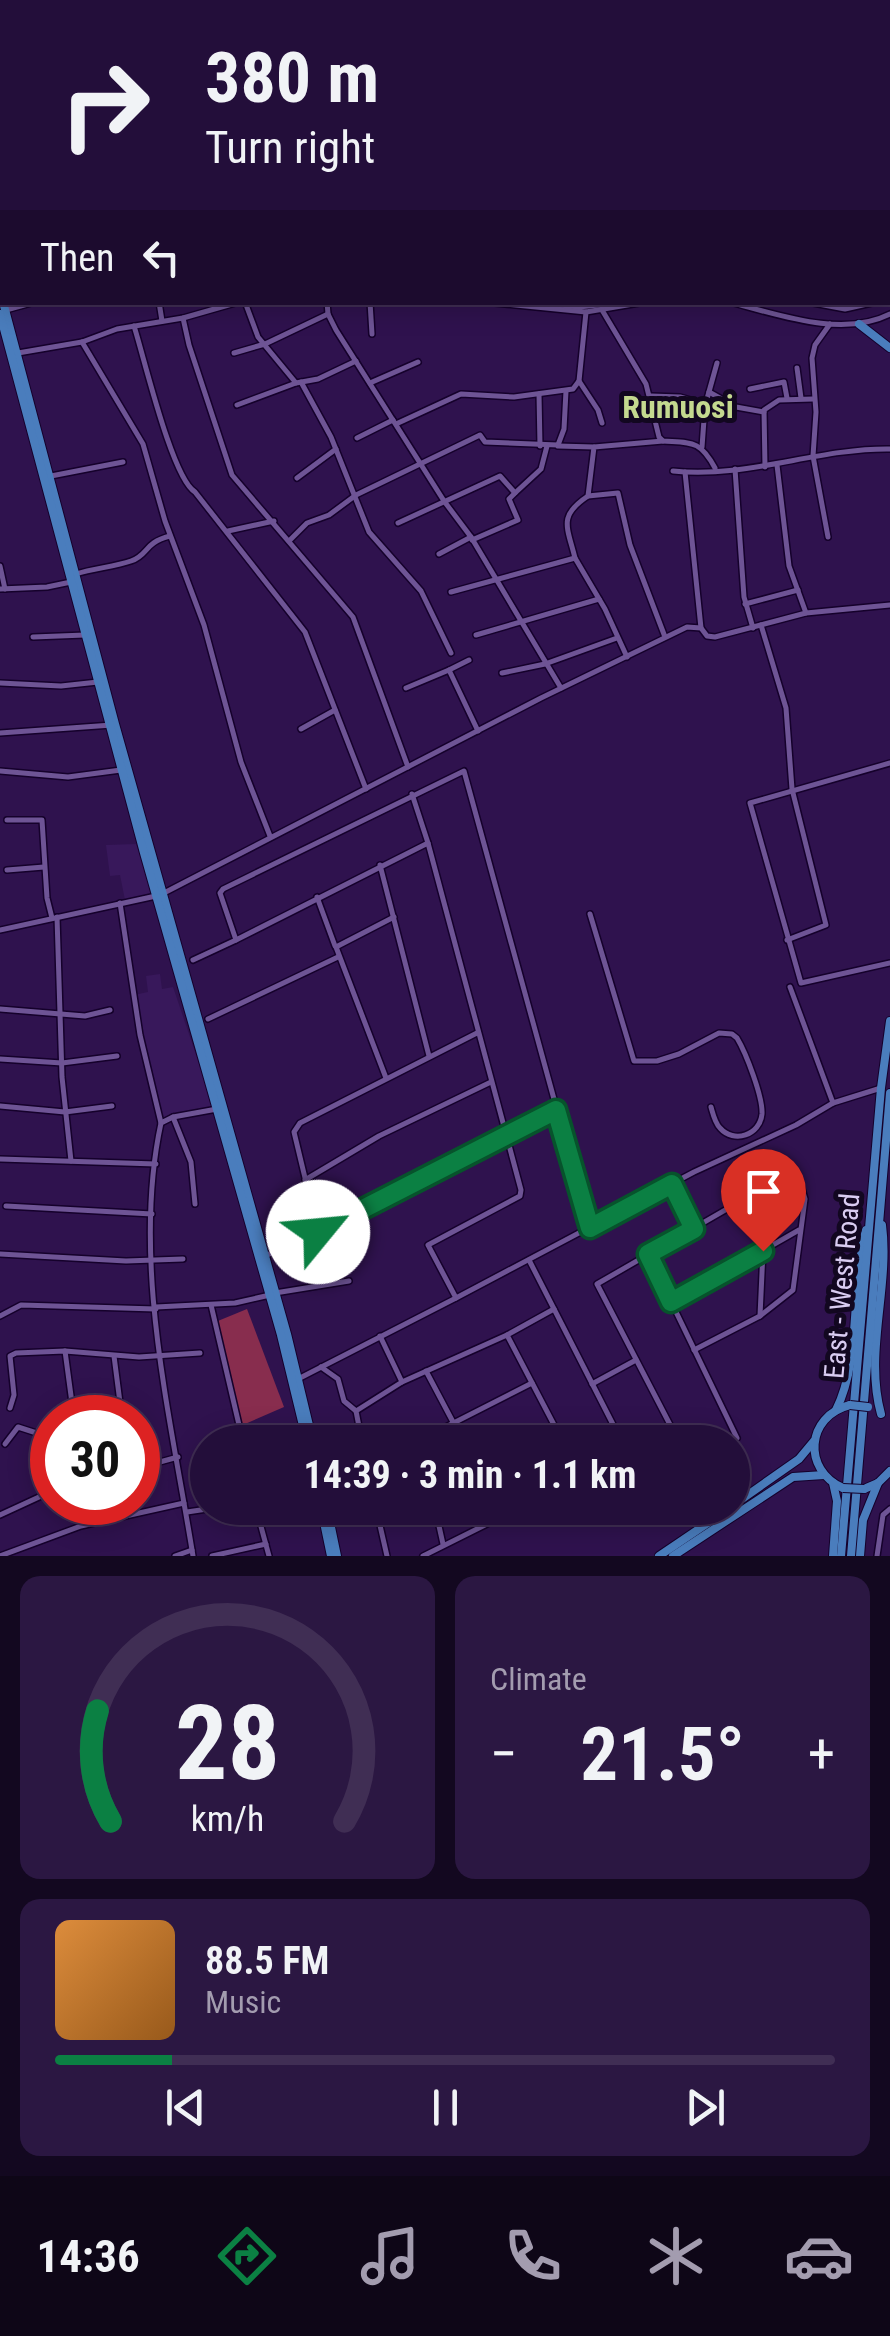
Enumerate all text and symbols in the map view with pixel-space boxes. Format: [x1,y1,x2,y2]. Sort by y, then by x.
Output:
text: 380 m [205,37,379,119]
icon: right [40,40,170,170]
text: Turn right [205,121,375,174]
icon: left [134,230,189,285]
text: Then [40,236,114,280]
district label: Rumuosi [622,388,734,426]
pin [721,1149,806,1252]
icon: arrive [736,1164,791,1219]
position arrow [266,1180,370,1284]
street label: East - West Road [817,1192,867,1380]
speed limit sign: 30 [30,1395,160,1525]
text: 14:39 · 3 min · 1.1 km [304,1453,636,1497]
text: Climate [490,1660,587,1698]
text: 28 [175,1683,280,1804]
text: 21.5° [580,1710,745,1798]
text: − [490,1722,518,1786]
text: + [808,1722,835,1786]
text: km/h [191,1798,264,1840]
text: 88.5 FM [205,1939,329,1983]
text: Music [205,1983,281,2021]
icon: previous [158,2080,213,2135]
icon: pause [418,2080,473,2135]
icon: next [678,2080,733,2135]
icon: directions [212,2221,282,2291]
icon: music [355,2221,425,2291]
icon: phone [498,2221,568,2291]
icon: climate [641,2221,711,2291]
icon: car [784,2221,854,2291]
text: 14:36 [36,2230,140,2283]

